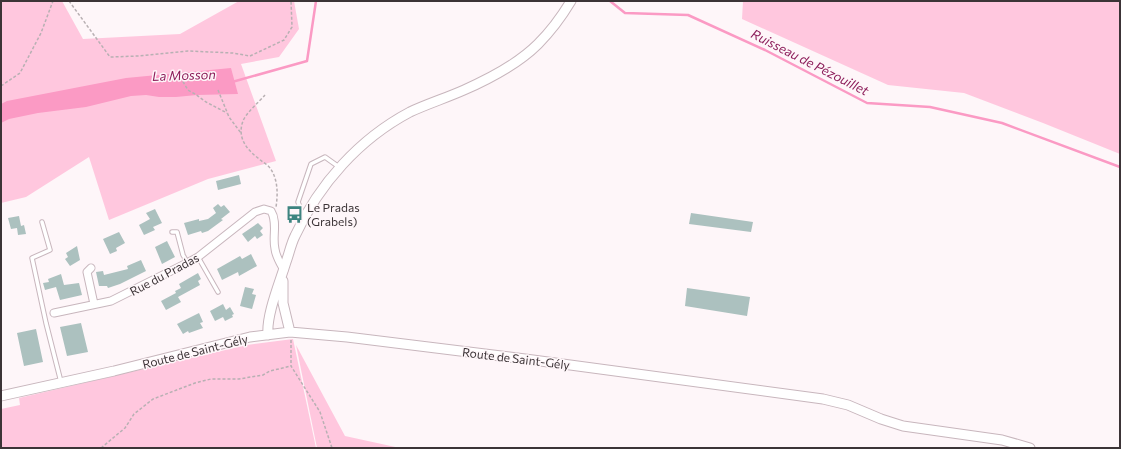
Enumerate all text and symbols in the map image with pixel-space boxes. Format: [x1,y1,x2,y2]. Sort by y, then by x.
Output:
water label: Ruisseau de Pézouillet [749,25,872,99]
water label: La Mosson [152,66,216,84]
place label: Le Pradas (Grabels) [307,200,360,228]
bus stop icon: Le Pradas (Grabels) [284,204,304,224]
street label: Rue du Pradas [127,250,201,298]
street label: Route de Saint-Gély [141,331,249,371]
street label: Route de Saint-Gély [461,344,571,372]

